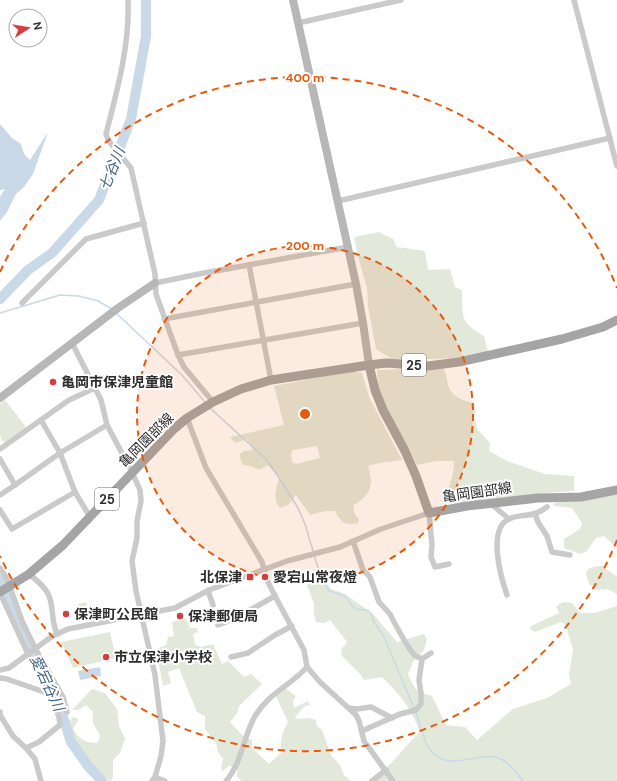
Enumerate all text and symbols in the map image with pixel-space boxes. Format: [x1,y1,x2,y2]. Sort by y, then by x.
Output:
north arrow [8,8,48,48]
text: N [30,21,45,31]
text: 400 m [286,70,324,86]
water label: 七谷川 [94,143,130,194]
text: 200 m [286,238,324,254]
road number: 25 [402,354,426,376]
place label: 亀岡市保津児童館 [61,373,173,391]
marker: 亀岡市保津児童館 [48,377,58,387]
centre of rings [298,407,312,421]
street label: 亀岡園部線 [115,409,177,471]
street label: 亀岡園部線 [441,478,513,506]
road number: 25 [95,488,119,510]
place label: 北保津 [200,568,242,586]
place label: 愛宕山常夜燈 [273,568,357,586]
marker: 北保津 [245,572,255,582]
marker: 愛宕山常夜燈 [260,572,270,582]
place label: 保津町公民館 [74,605,158,623]
place label: 保津郵便局 [188,607,258,625]
marker: 保津町公民館 [61,609,71,619]
marker: 保津郵便局 [175,611,185,621]
place label: 市立保津小学校 [114,648,212,666]
water label: 愛宕谷川 [25,652,70,716]
marker: 市立保津小学校 [101,652,111,662]

